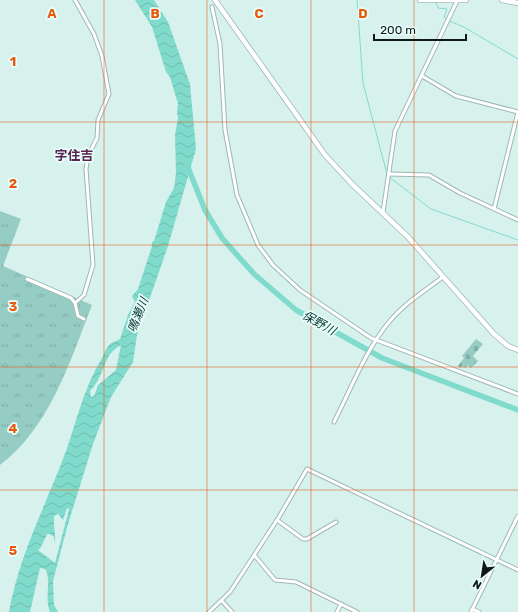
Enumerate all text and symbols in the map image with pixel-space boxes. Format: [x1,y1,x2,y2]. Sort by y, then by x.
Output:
text: A [47,6,57,21]
text: B [150,6,160,21]
text: C [254,6,264,21]
text: D [358,6,368,21]
scale bar [374,16,466,42]
text: 200 m [380,23,416,37]
text: 1 [10,54,16,69]
district label: 字住吉 [54,148,94,163]
text: 2 [9,176,17,191]
water label: 鳴瀬川 [125,294,152,334]
text: 3 [9,299,18,314]
water label: 保野川 [300,308,340,339]
text: 4 [9,421,18,436]
text: 5 [9,543,17,558]
north arrow [462,556,502,596]
text: N [471,577,484,592]

